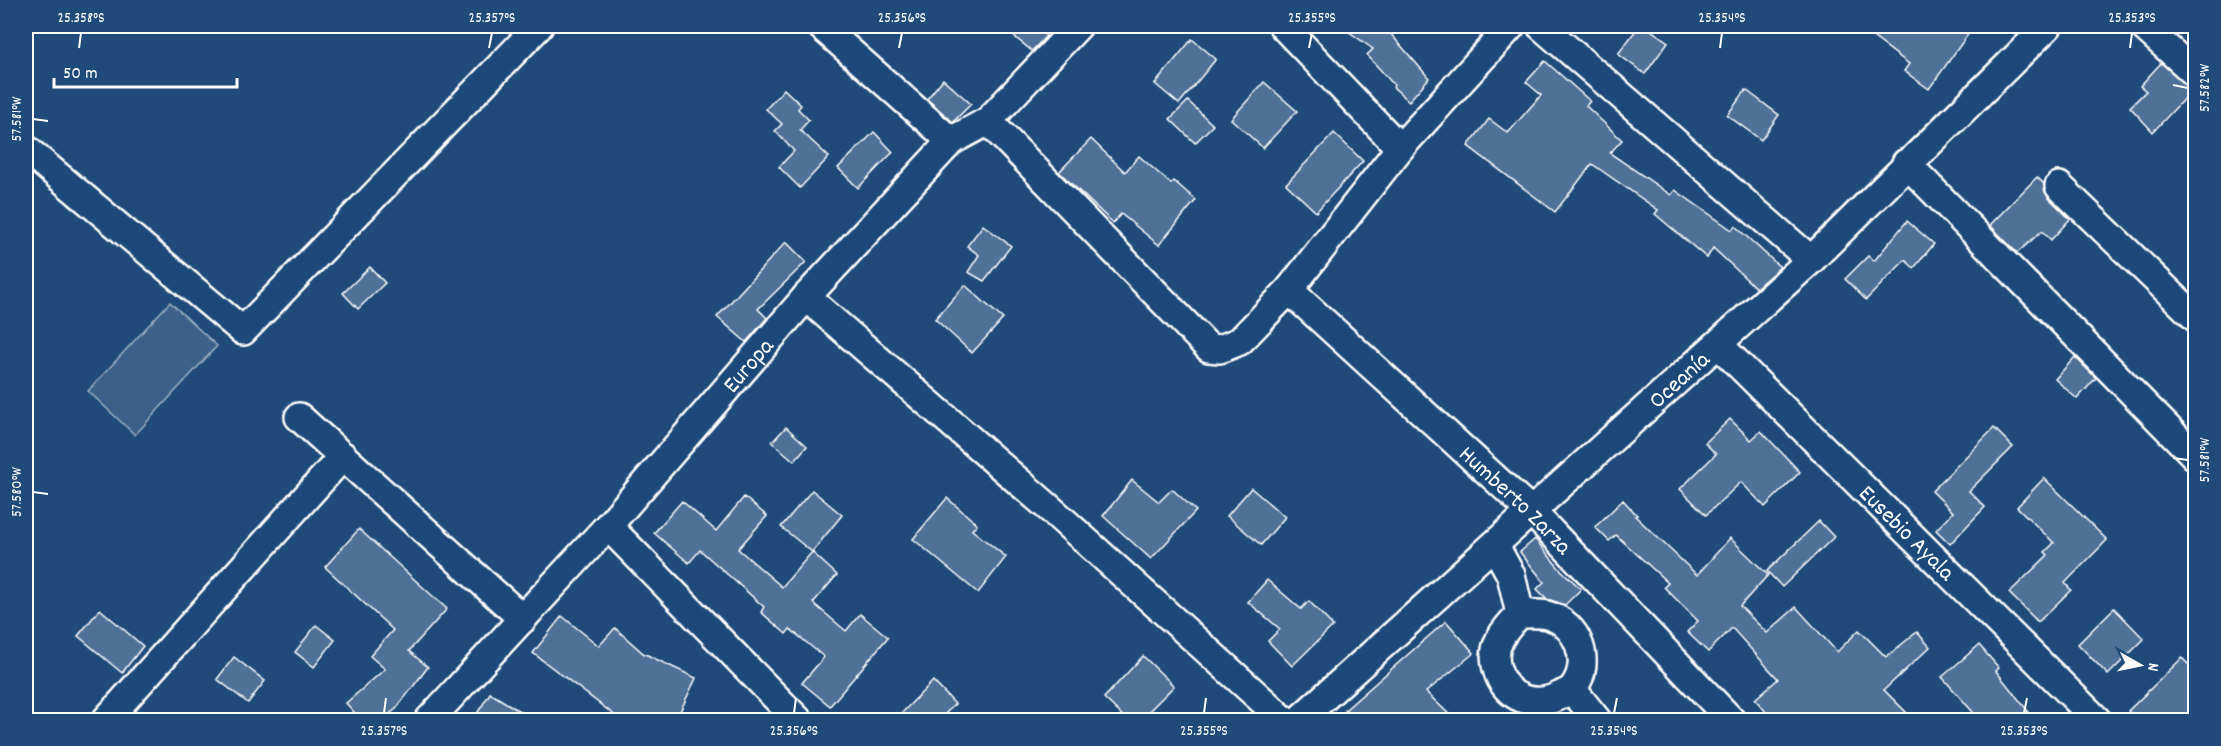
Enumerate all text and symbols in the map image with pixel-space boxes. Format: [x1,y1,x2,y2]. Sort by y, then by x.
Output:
text: 25.358°S [57,8,105,30]
text: 25.357°S [469,8,515,30]
text: 25.356°S [878,8,926,30]
text: 25.355°S [1288,8,1336,30]
text: 25.354°S [1698,8,1746,30]
text: 25.353°S [2108,8,2156,30]
scale bar [54,51,237,89]
text: 50 m [63,62,98,87]
text: 57.582°W [2195,64,2217,112]
text: 57.581°W [7,96,29,141]
street label: Europa [716,331,784,402]
street label: Oceanía [1642,344,1719,418]
text: 57.581°W [2195,437,2217,482]
street label: Humberto Zarza [1450,439,1579,564]
text: 57.580°W [7,467,29,517]
street label: Eusebio Ayala [1849,478,1962,590]
north arrow [2110,635,2170,695]
text: N [2140,661,2164,673]
text: 25.357°S [361,721,407,743]
text: 25.356°S [770,721,818,743]
text: 25.355°S [1180,721,1228,743]
text: 25.354°S [1590,721,1638,743]
text: 25.353°S [2000,721,2048,743]

